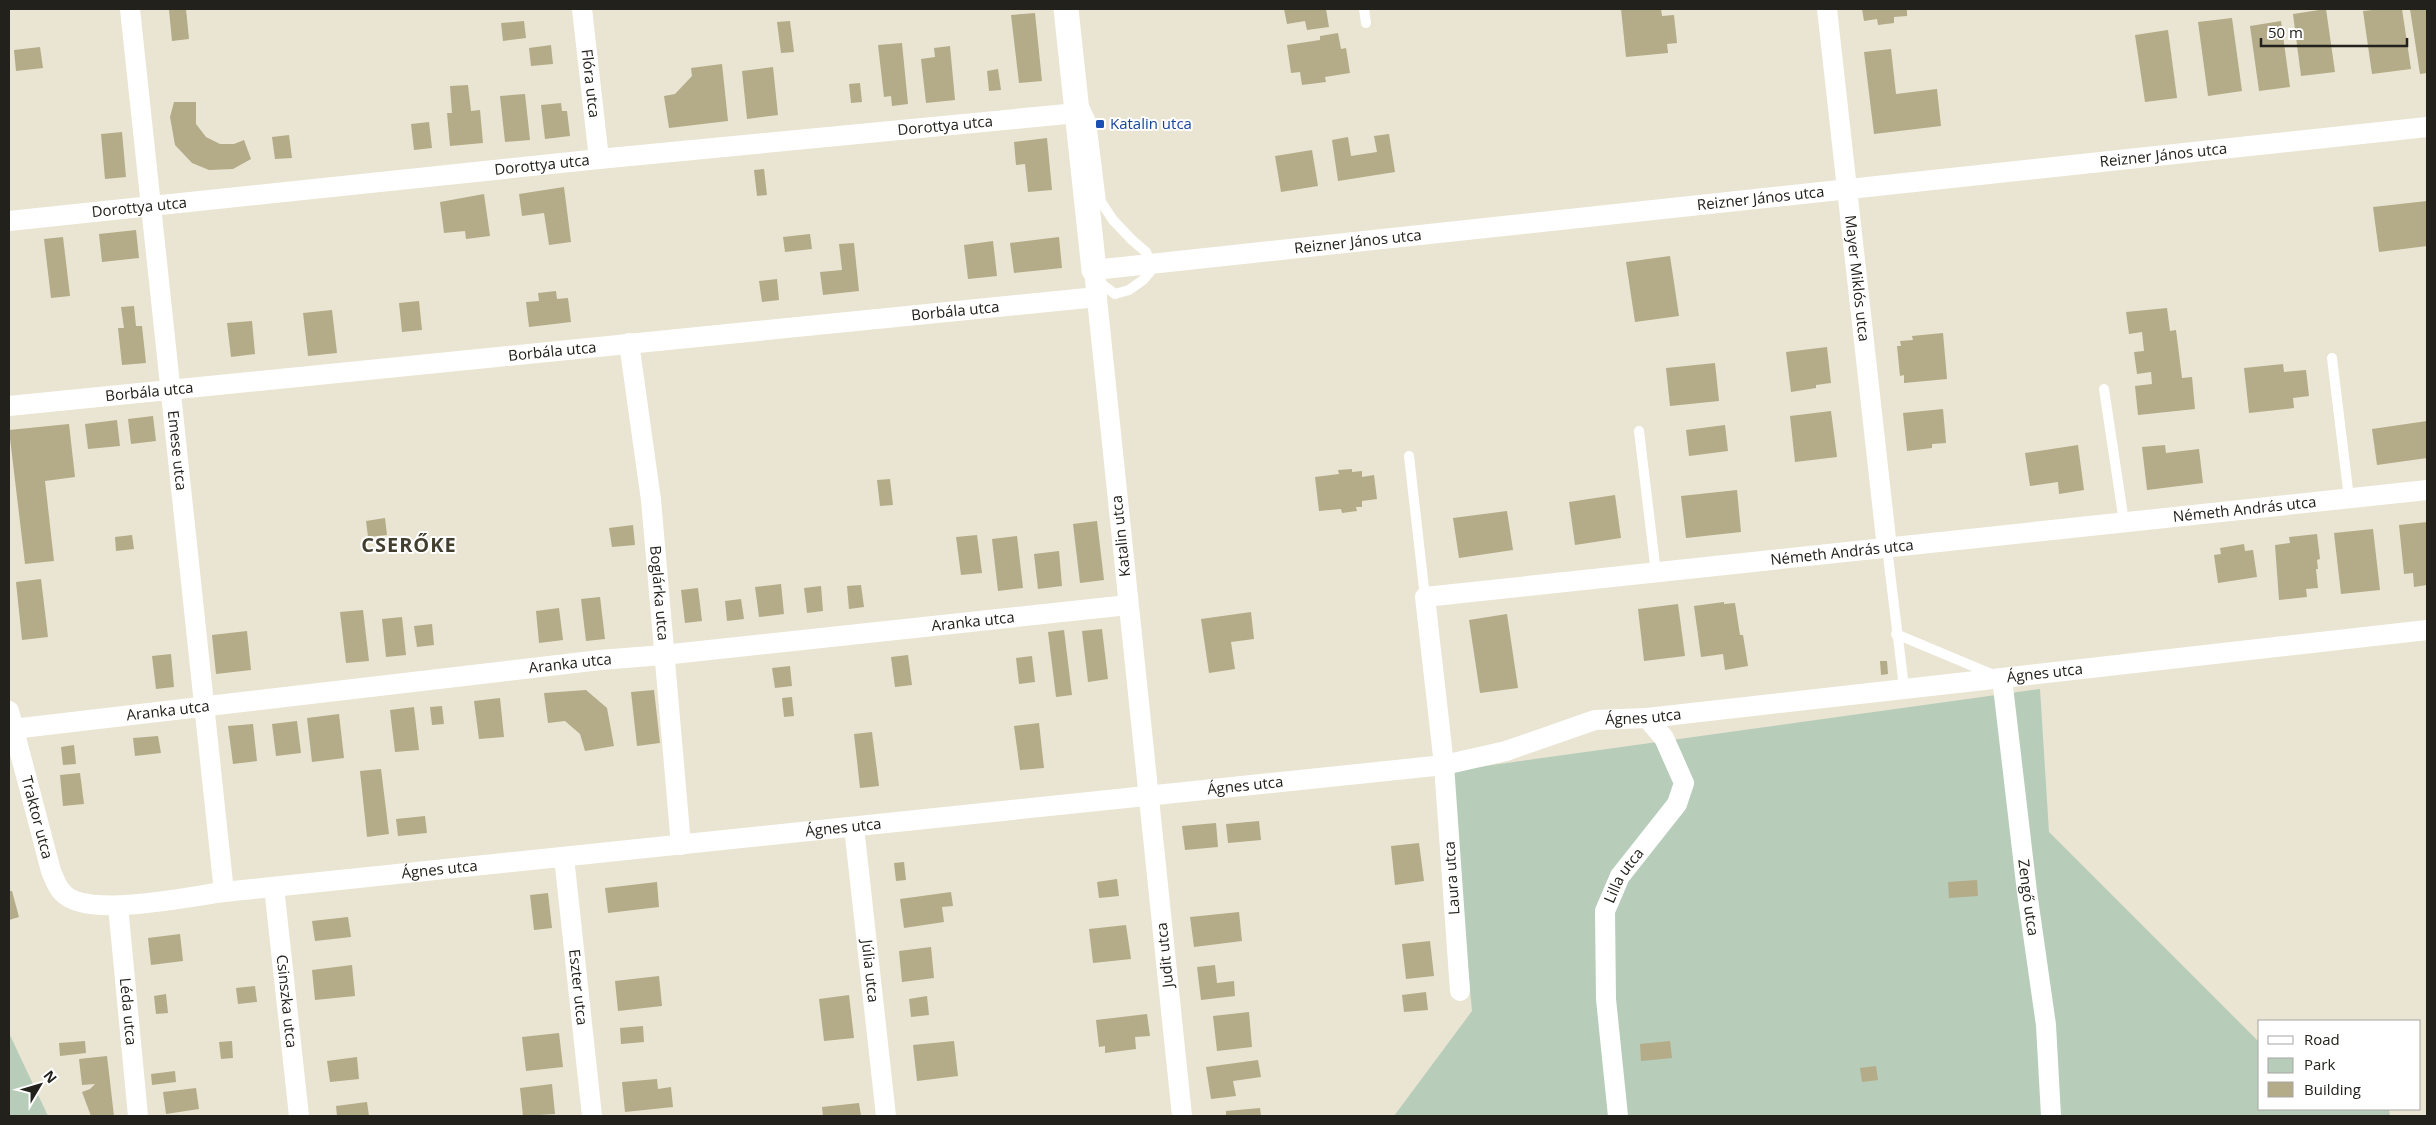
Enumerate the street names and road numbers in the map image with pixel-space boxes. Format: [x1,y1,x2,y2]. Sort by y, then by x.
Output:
street label: Flóra utca [578,48,605,119]
street label: Dorottya utca [896,110,994,139]
street label: Reizner János utca [2098,138,2228,171]
street label: Dorottya utca [493,149,591,179]
street label: Reizner János utca [1696,181,1825,214]
street label: Dorottya utca [91,191,188,221]
street label: Mayer Miklós utca [1841,214,1875,342]
street label: Reizner János utca [1293,224,1423,257]
street label: Borbála utca [910,296,1000,325]
street label: Borbála utca [507,336,597,365]
street label: Borbála utca [104,377,194,405]
street label: Emese utca [164,409,192,491]
street label: Németh András utca [2172,491,2317,526]
street label: Katalin utca [1106,494,1134,578]
street label: Németh András utca [1769,534,1915,569]
street label: Boglárka utca [646,545,674,641]
street label: Aranka utca [930,606,1015,635]
street label: Aranka utca [527,648,612,677]
street label: Ágnes utca [2005,658,2084,686]
street label: Aranka utca [125,695,210,725]
street label: Ágnes utca [1605,703,1682,729]
street label: Ágnes utca [1206,771,1284,799]
street label: Traktor utca [17,773,58,861]
street label: Ágnes utca [804,813,882,840]
street label: Laura utca [1438,841,1464,916]
street label: Lilla utca [1599,843,1648,906]
street label: Ágnes utca [400,855,478,882]
street label: Zengő utca [2014,858,2044,937]
street label: Judit utca [1151,921,1178,991]
street label: Júlia utca [857,937,884,1004]
street label: Eszter utca [565,948,593,1026]
street label: Csinszka utca [272,953,303,1049]
street label: Léda utca [116,977,142,1046]

